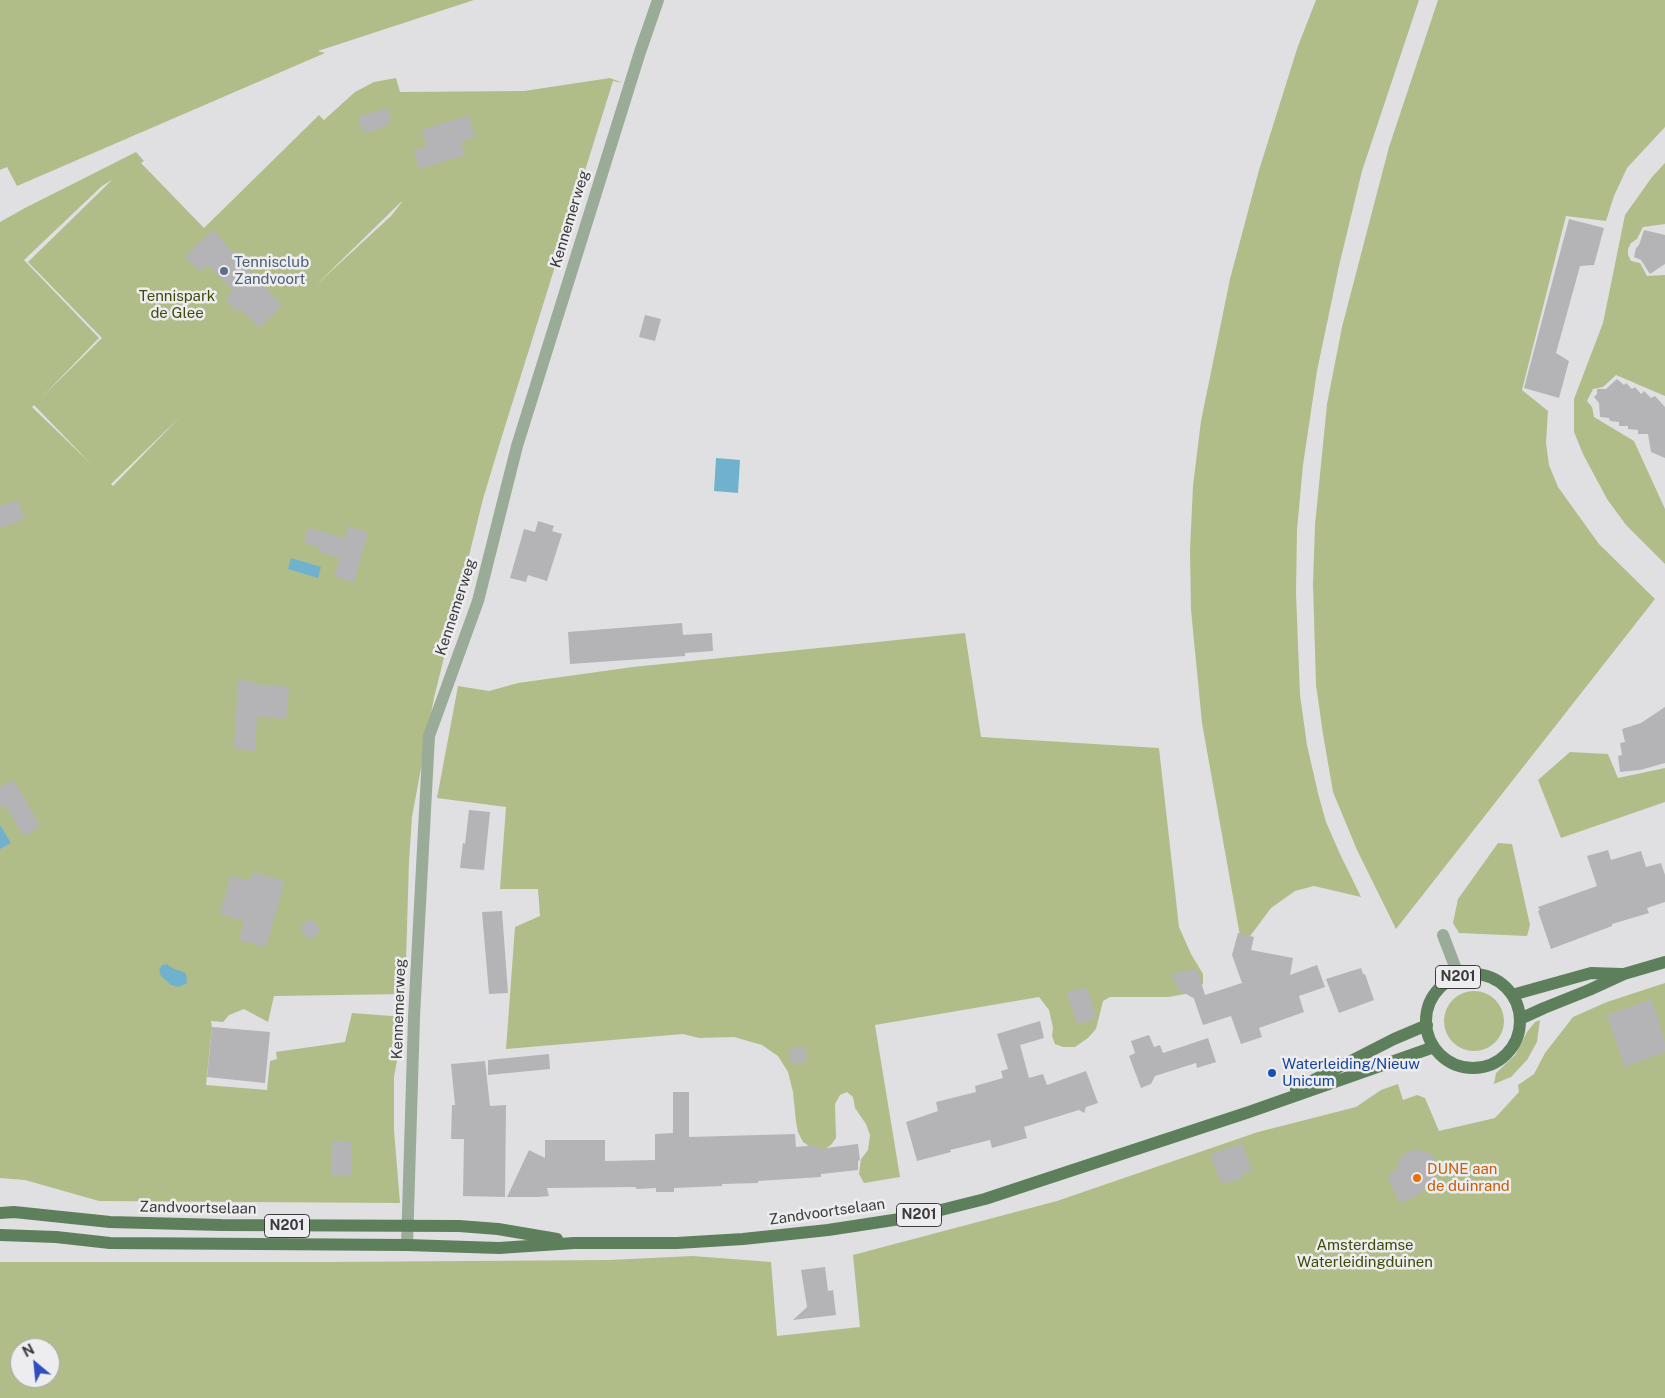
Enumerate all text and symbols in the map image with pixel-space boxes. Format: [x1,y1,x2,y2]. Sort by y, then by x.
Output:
street label: Kennemerweg [547,168,593,270]
place label: Tennisclub Zandvoort [234,253,309,288]
marker: Tennisclub Zandvoort [218,265,230,277]
park label: Tennispark de Glee [139,287,215,322]
street label: Kennemerweg [432,556,480,658]
street label: Kennemerweg [388,958,410,1060]
road number: N201 [1436,966,1480,989]
place label: Waterleiding/Nieuw Unicum [1282,1055,1420,1090]
marker: Waterleiding/Nieuw Unicum [1266,1067,1278,1079]
place label: DUNE aan de duinrand [1427,1160,1510,1195]
marker: DUNE aan de duinrand [1411,1172,1423,1184]
street label: Zandvoortselaan [768,1195,886,1229]
street label: Zandvoortselaan [139,1198,257,1218]
road number: N201 [896,1204,942,1226]
road number: N201 [264,1214,310,1238]
park label: Amsterdamse Waterleidingduinen [1297,1236,1433,1271]
north arrow [10,1338,60,1388]
text: N [20,1341,37,1360]

